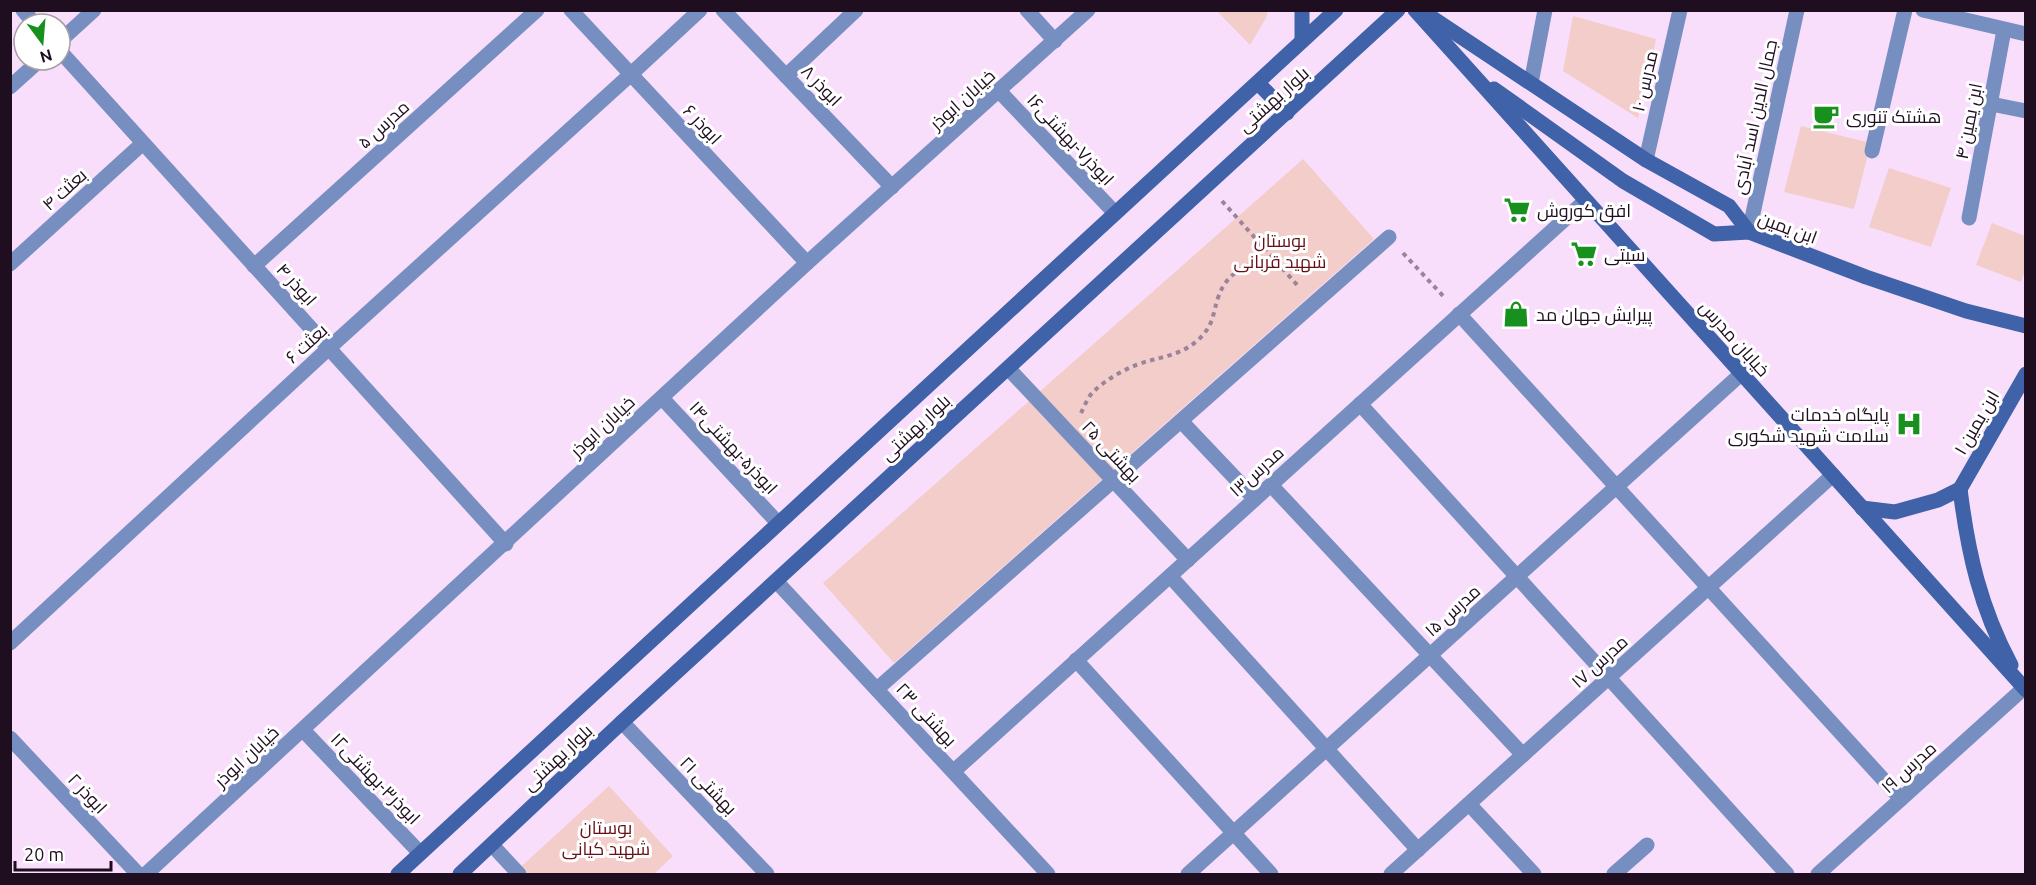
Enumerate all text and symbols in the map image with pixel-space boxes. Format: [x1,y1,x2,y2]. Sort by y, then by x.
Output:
north arrow [12,12,72,72]
street label: جمال الدین اسد آبادی [1728,38,1782,197]
text: N [38,46,54,67]
street label: مدرس ۱۰ [1627,49,1663,114]
street label: ابوذر ۸ [796,60,846,111]
street label: بلوار بهشتی [1234,62,1314,137]
street label: خیابان ابوذر [925,65,1000,135]
street label: ابن یمین ۴ [1951,81,1987,161]
street label: ابوذر۷-بهشتی۱۶ [1022,89,1118,190]
street label: مدرس ۵ [353,96,414,154]
street label: ابوذر ۶ [678,100,726,149]
cafe icon: هشتک تنوری [1811,101,1841,131]
place label: هشتک تنوری [1846,106,1941,128]
street label: بعثت ۴ [38,164,90,214]
supermarket icon: افق کوروش [1502,195,1532,225]
place label: افق کوروش [1537,200,1631,223]
street label: ابن یمین [1755,207,1820,249]
park label: بوستان شهید قربانی [1234,230,1326,273]
supermarket icon: سیتی [1569,239,1599,269]
place label: سیتی [1604,244,1645,266]
street label: ابوذر ۴ [272,259,321,310]
street label: خیابان مدرس [1694,296,1774,381]
shop icon: پیرایش جهان مد [1501,299,1531,329]
place label: پیرایش جهان مد [1536,304,1652,327]
street label: بعثت ۶ [281,319,331,367]
street label: ابن یمین ۱ [1950,386,2004,459]
street label: بلوار بهشتی [876,390,955,466]
street label: خیابان ابوذر [565,391,640,463]
street label: ابوذر۵-بهشتی۱۴ [685,397,782,499]
place label: پایگاه خدمات سلامت شهید شکوری [1728,404,1889,447]
hospital icon: پایگاه خدمات سلامت شهید شکوری [1894,409,1924,439]
street label: بهشتی ۲۵ [1077,416,1146,487]
street label: مدرس۱۳ [1225,442,1288,502]
street label: مدرس ۱۵ [1420,580,1485,641]
street label: مدرس ۱۷ [1567,631,1633,693]
street label: بهشتی ۲۳ [891,678,961,751]
street label: بلوار بهشتی [518,720,597,796]
street label: خیابان ابوذر [209,721,284,793]
street label: ابوذر۳-بهشتی۱۲ [326,728,425,829]
street label: مدرس ۱۹ [1877,737,1941,798]
street label: بهشتی ۲۱ [675,752,741,819]
street label: ابوذر ۲ [63,769,111,818]
park label: بوستان شهید کیانی [562,817,650,860]
scale bar [15,834,111,872]
text: 20 m [24,844,64,864]

